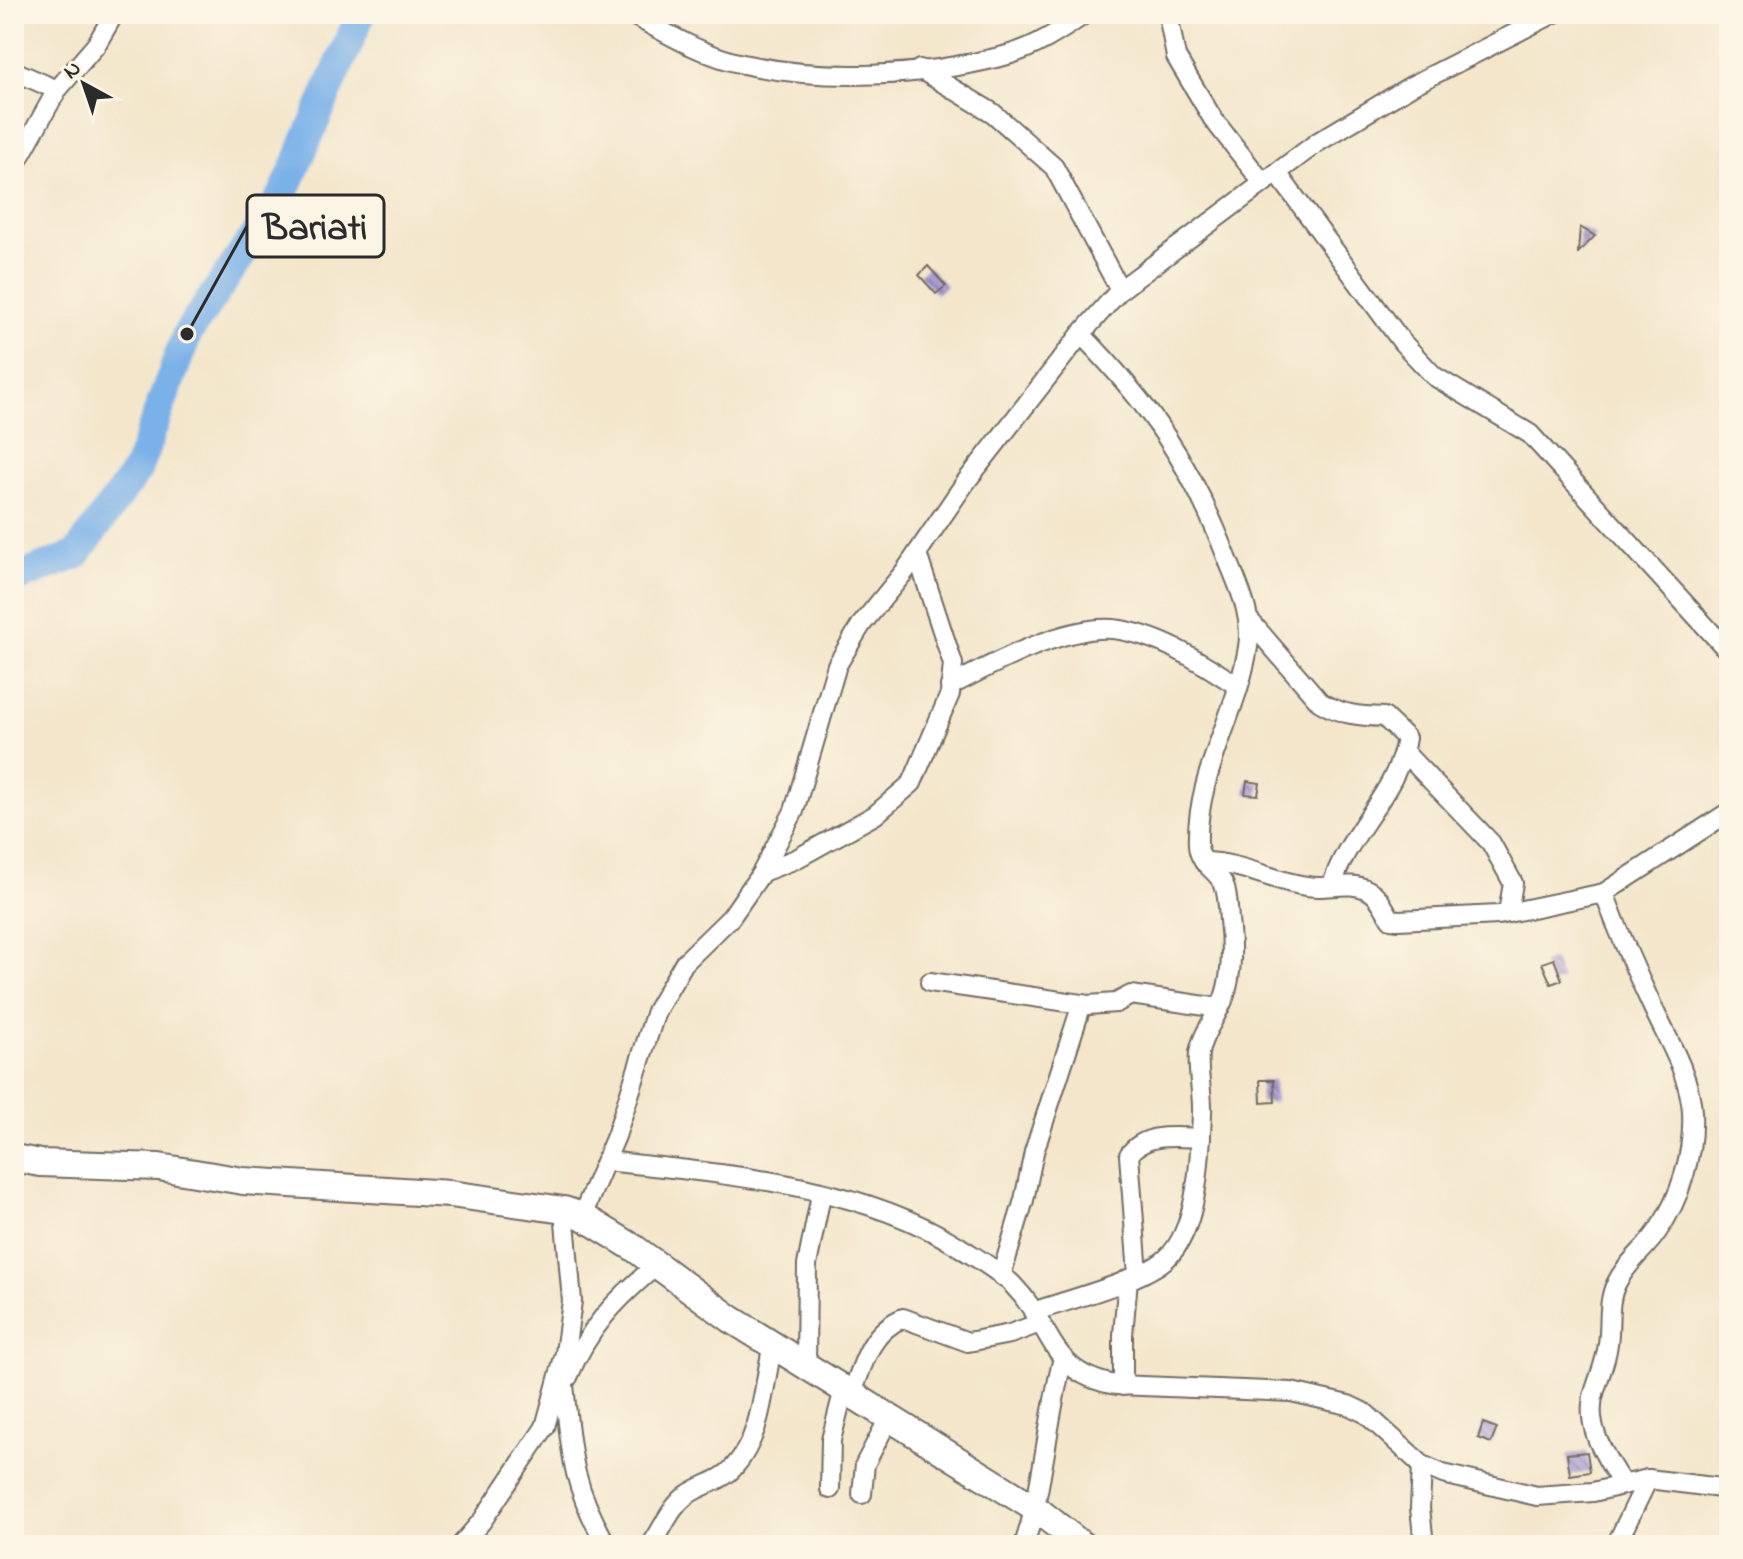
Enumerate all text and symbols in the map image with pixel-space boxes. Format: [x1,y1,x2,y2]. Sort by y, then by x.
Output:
north arrow [44,44,124,124]
text: N [57,54,89,88]
callout: Bariati [247,195,384,257]
text: Bariati [261,202,367,258]

